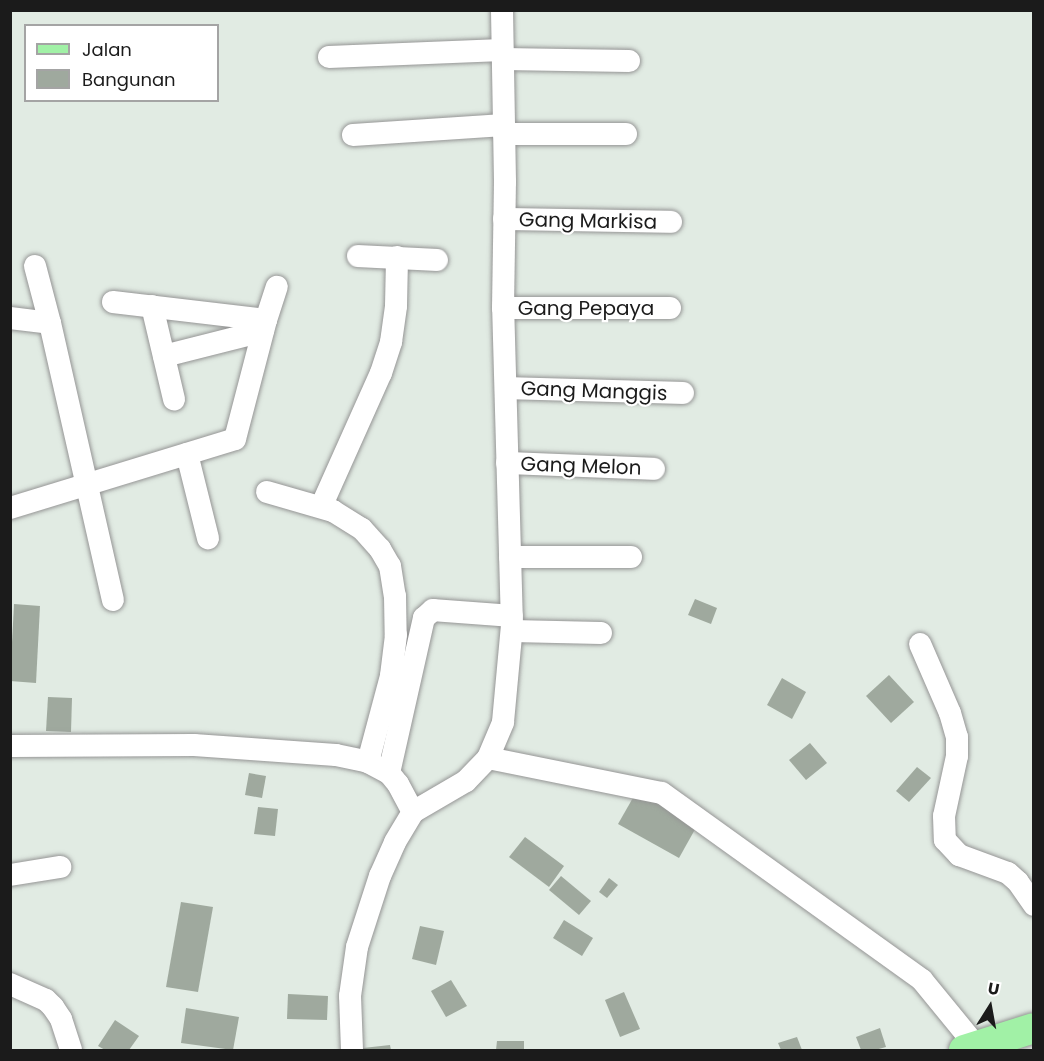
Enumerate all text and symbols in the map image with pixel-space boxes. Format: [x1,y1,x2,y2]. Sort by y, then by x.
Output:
legend [24,24,219,102]
text: Jalan [82,37,132,62]
text: Bangunan [82,67,176,92]
street label: Gang Markisa [519,208,657,234]
street label: Gang Pepaya [518,296,654,320]
street label: Gang Manggis [520,376,668,406]
street label: Gang Melon [520,452,642,480]
text: U [986,976,1001,1001]
north arrow [960,977,1020,1037]

